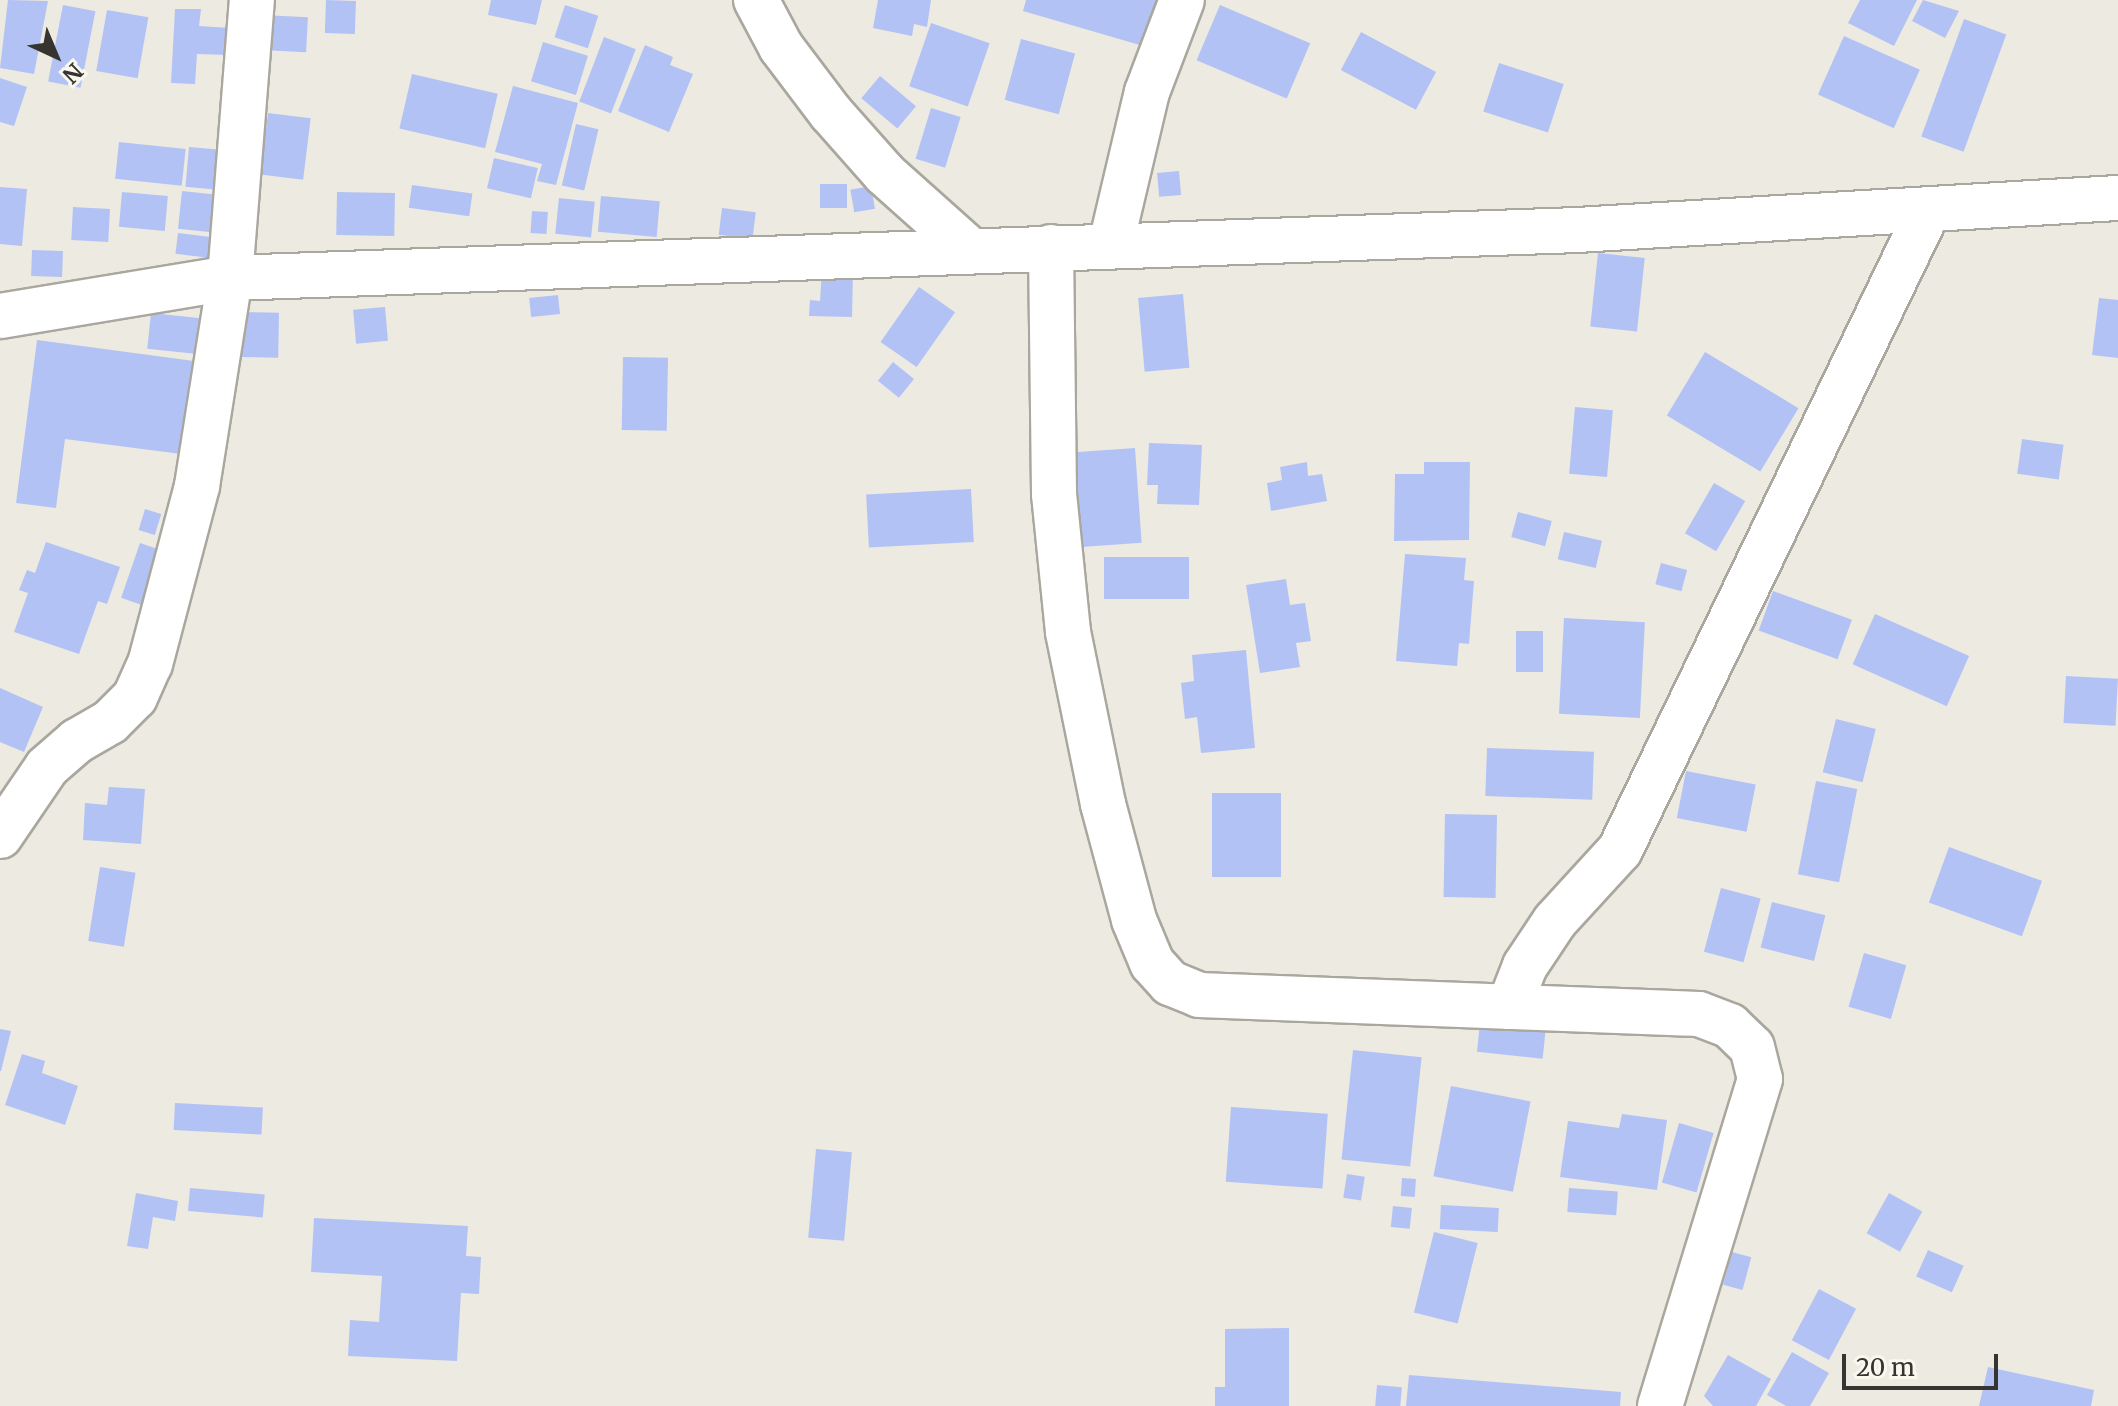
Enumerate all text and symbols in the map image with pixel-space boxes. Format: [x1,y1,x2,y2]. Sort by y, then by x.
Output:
north arrow [16,16,96,96]
text: N [57,57,89,89]
scale bar [1846,1338,2002,1388]
text: 20 m [1856,1352,1915,1383]

